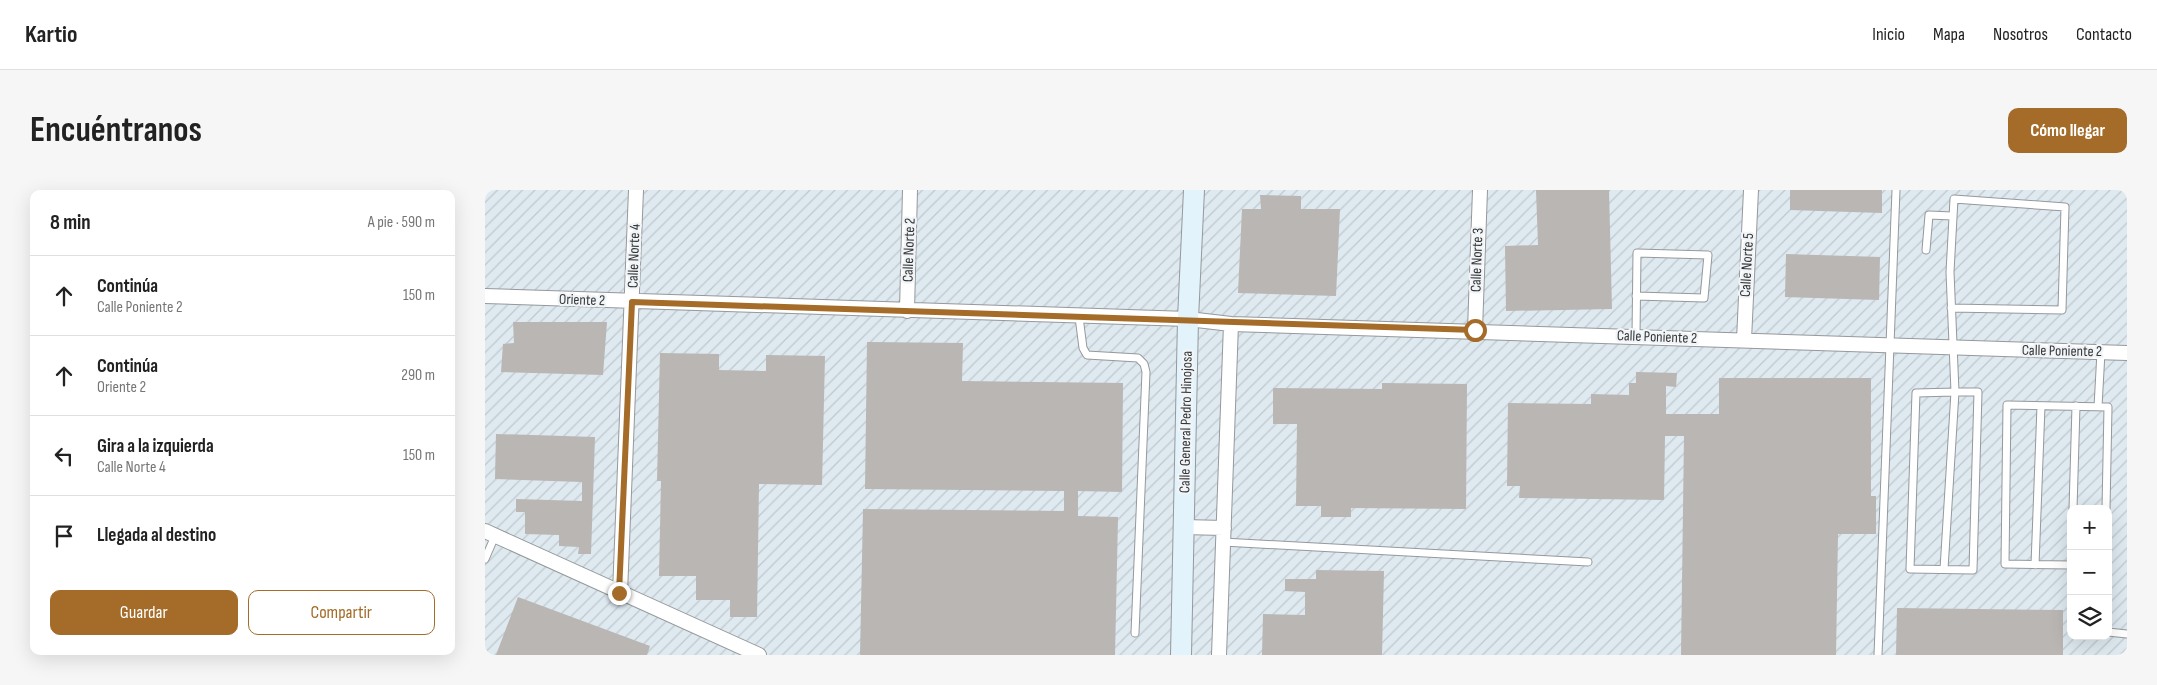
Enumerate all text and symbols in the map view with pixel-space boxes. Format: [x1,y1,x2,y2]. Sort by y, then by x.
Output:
text: Kartio [25,20,77,49]
text: Inicio [1872,24,1905,45]
text: Mapa [1933,24,1965,45]
text: Nosotros [1993,24,2048,45]
text: Contacto [2076,24,2132,45]
button: Cómo llegar [2008,108,2127,153]
text: Encuéntranos [30,109,202,152]
text: 8 min [50,210,91,235]
text: A pie · 590 m [368,213,435,232]
street label: Calle Norte 2 [898,218,920,282]
street label: Calle Norte 4 [623,224,645,288]
street label: Calle Norte 3 [1466,228,1488,292]
street label: Calle Norte 5 [1736,233,1758,297]
text: Continúa [97,275,158,298]
icon: ahead [50,282,78,310]
text: 150 m [403,286,435,305]
street label: Oriente 2 [559,290,605,310]
text: Calle Poniente 2 [97,298,183,317]
route start [1464,319,1487,342]
street label: Calle Poniente 2 [1617,326,1697,348]
street label: Calle Poniente 2 [2022,341,2102,361]
street label: Calle General Pedro Hinojosa [1175,351,1197,493]
text: Continúa [97,355,158,378]
icon: ahead [50,362,78,390]
text: 290 m [401,366,435,385]
text: Oriente 2 [97,378,146,397]
text: Gira a la izquierda [97,435,214,458]
icon: left [50,442,78,470]
text: 150 m [403,446,435,465]
text: Calle Norte 4 [97,458,166,477]
map controls [2067,505,2112,640]
button: + [2067,505,2112,550]
icon: arrive [50,522,78,550]
text: Llegada al destino [97,524,216,547]
button: − [2067,550,2112,595]
route end [608,582,631,605]
button: Guardar [50,590,238,635]
button: Compartir [248,590,435,635]
button: layers [2067,595,2112,640]

